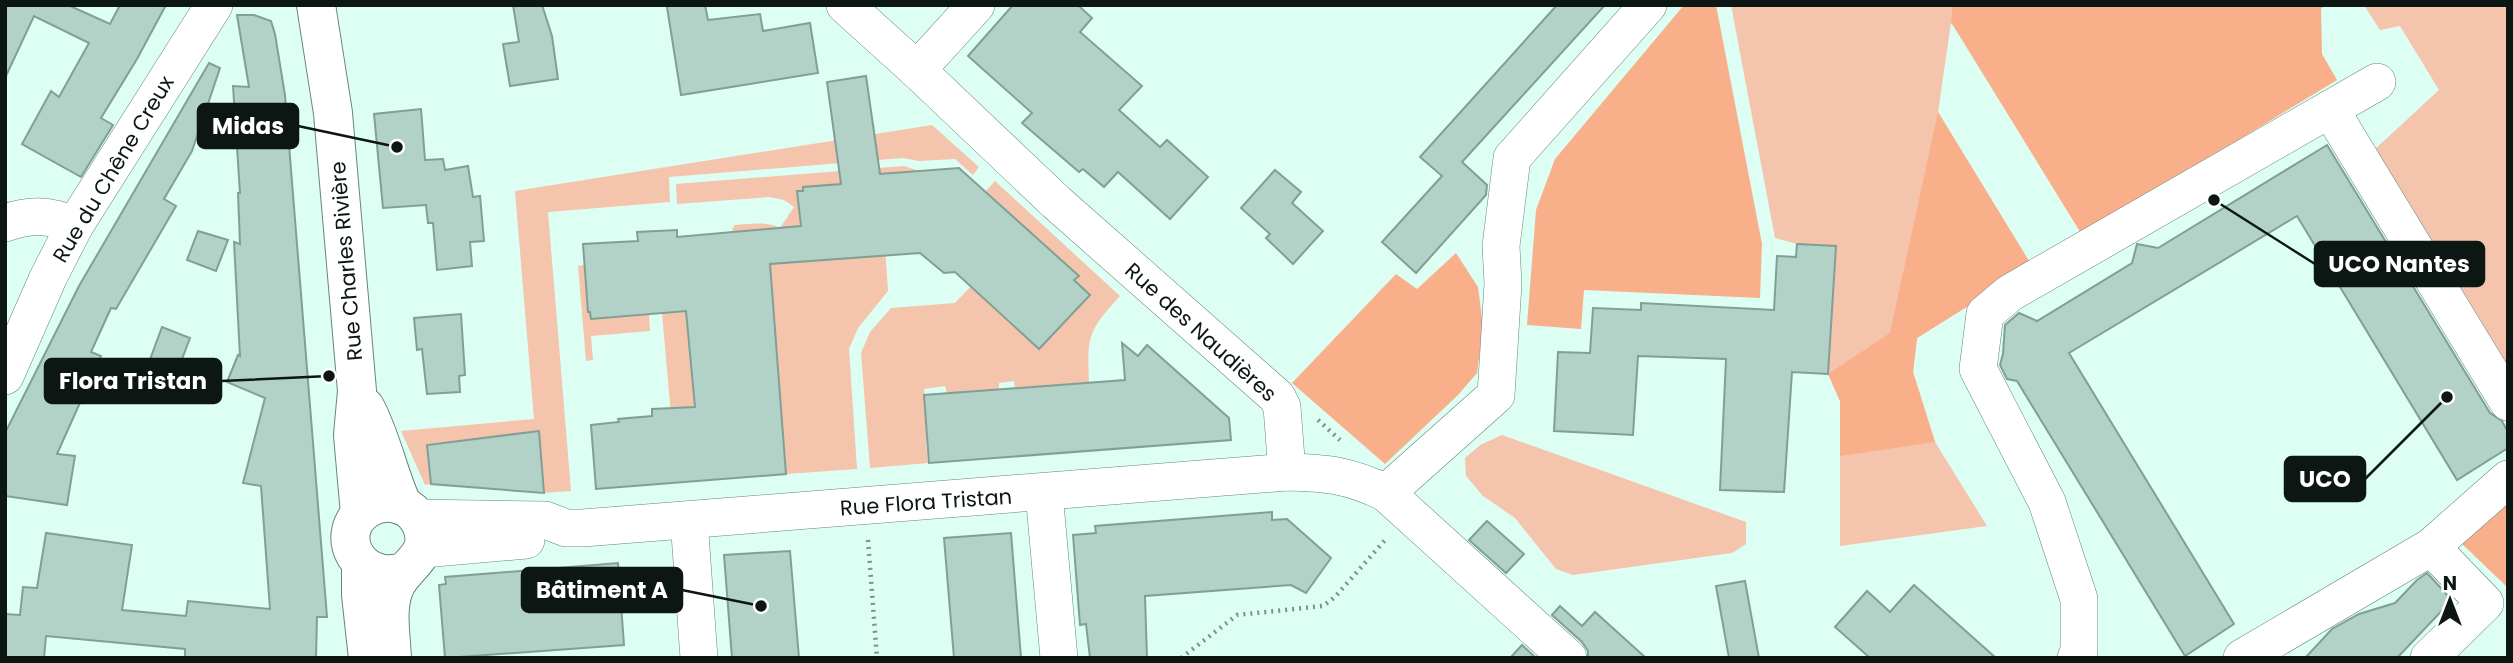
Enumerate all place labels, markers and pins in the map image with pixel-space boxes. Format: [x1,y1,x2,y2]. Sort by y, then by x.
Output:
callout: Midas [198,104,298,148]
callout: UCO Nantes [2315,242,2484,286]
callout: Flora Tristan [45,359,221,403]
callout: UCO [2285,457,2365,501]
callout: Bâtiment A [522,568,682,612]

